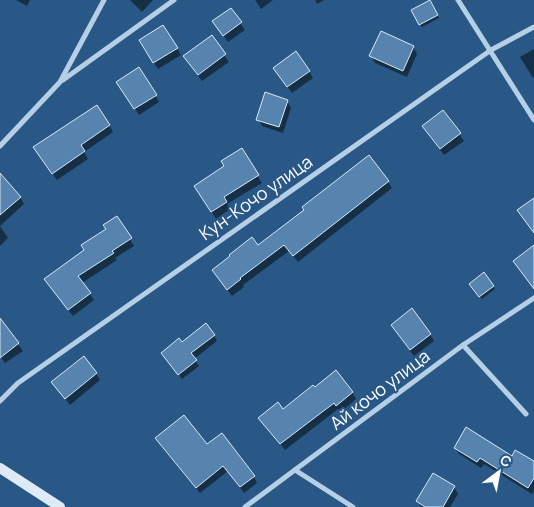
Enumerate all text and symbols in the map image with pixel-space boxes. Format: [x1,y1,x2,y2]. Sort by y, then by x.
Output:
street label: Кун-Кочо улица [194,149,317,245]
street label: Ай кочо улица [324,344,434,435]
north arrow [474,447,524,497]
text: С [497,450,516,471]

